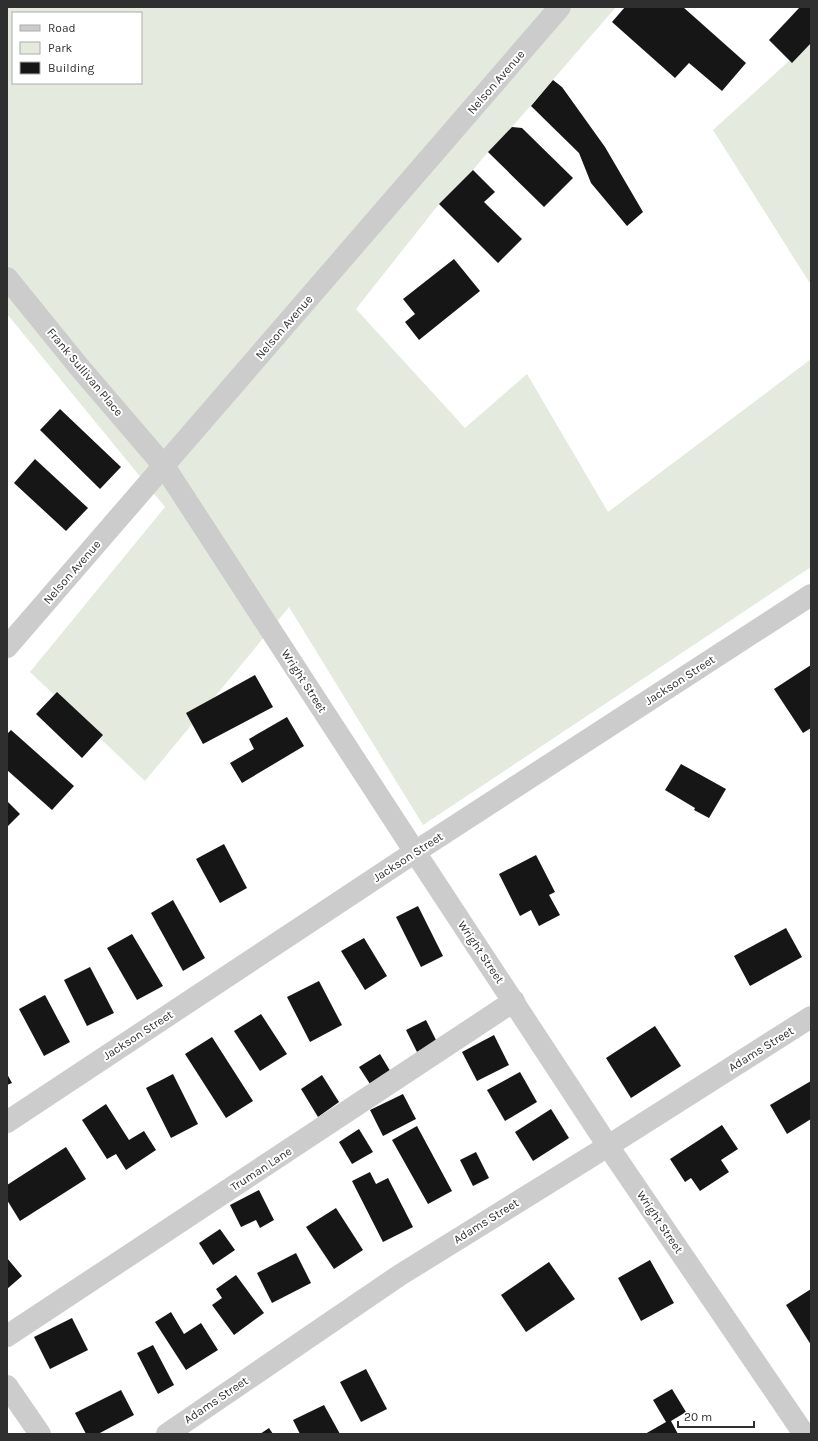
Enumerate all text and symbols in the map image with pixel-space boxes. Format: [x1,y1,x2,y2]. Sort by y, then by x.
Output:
legend [12,12,142,84]
text: Road [48,21,76,35]
text: Park [48,41,73,55]
street label: Nelson Avenue [464,47,528,117]
text: Building [48,61,95,75]
street label: Nelson Avenue [252,292,316,362]
street label: Frank Sullivan Place [44,325,126,419]
street label: Nelson Avenue [40,537,104,607]
street label: Wright Street [278,647,330,716]
street label: Jackson Street [643,652,718,708]
street label: Jackson Street [371,829,446,885]
street label: Wright Street [455,918,507,986]
street label: Jackson Street [101,1007,176,1063]
street label: Adams Street [726,1023,796,1075]
street label: Truman Lane [228,1144,294,1194]
street label: Wright Street [634,1188,686,1256]
street label: Adams Street [451,1195,521,1247]
street label: Adams Street [181,1373,251,1426]
scale bar [678,1403,754,1429]
text: 20 m [684,1410,712,1424]

